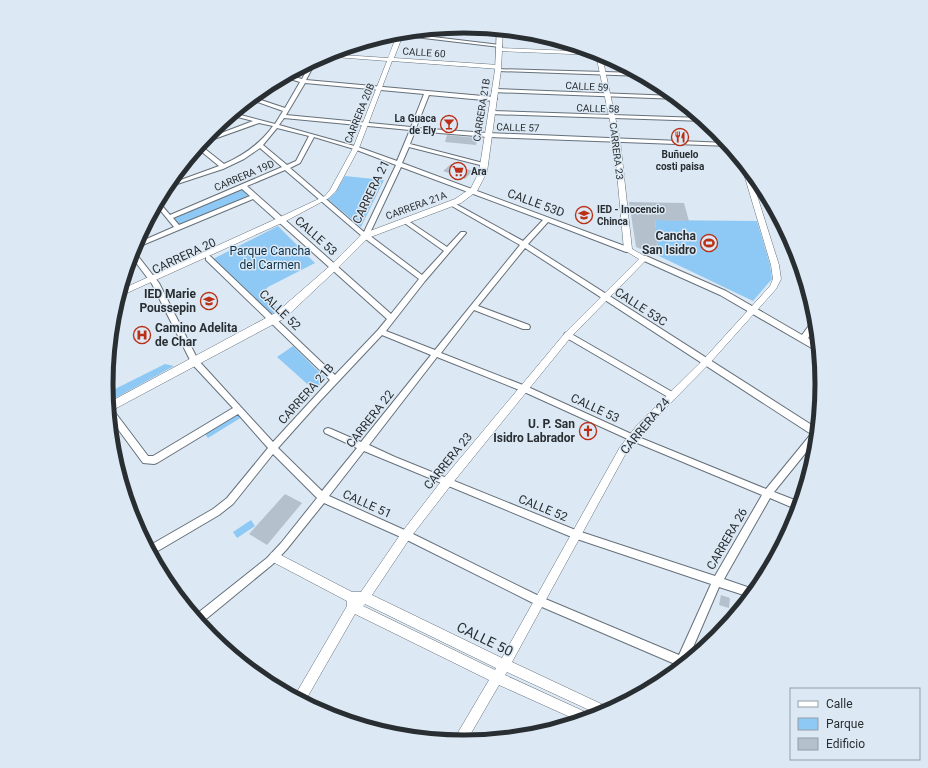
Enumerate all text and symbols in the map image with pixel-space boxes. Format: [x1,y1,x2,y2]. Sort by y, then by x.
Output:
street label: CALLE 60 [402,46,446,60]
street label: CARRERA 21B [471,78,492,142]
street label: CALLE 59 [565,80,609,93]
street label: CARRERA 20B [342,82,376,145]
street label: CALLE 58 [576,102,620,115]
place label: La Guaca de Ely [394,113,437,136]
bar icon: La Guaca de Ely [439,114,459,134]
street label: CALLE 57 [496,121,540,134]
street label: CARRERA 23 [608,122,625,180]
restaurant icon: Buñuelo costi paisa [670,127,690,147]
place label: Buñuelo costi paisa [656,149,705,172]
street label: CARRERA 19D [213,158,276,193]
street label: CARRERA 21 [350,158,392,226]
supermarket icon: Ara [448,161,468,181]
place label: Ara [471,166,487,177]
street label: CALLE 53D [506,186,567,220]
street label: CARRERA 21A [384,189,449,222]
place label: IED - Inocencio Chinca [597,204,665,227]
school or university icon: IED - Inocencio Chinca [574,205,594,225]
street label: CALLE 53 [292,213,340,259]
place label: Cancha San Isidro [642,229,697,257]
sports icon: Cancha San Isidro [699,233,719,253]
street label: CARRERA 20 [150,235,218,277]
park label: Parque Cancha del Carmen [229,244,311,272]
street label: CALLE 53C [612,285,670,329]
place label: IED Marie Poussepin [139,287,197,315]
street label: CALLE 52 [256,287,304,333]
school or university icon: IED Marie Poussepin [199,291,219,311]
place label: Camino Adelita de Char [155,321,238,349]
hospital icon: Camino Adelita de Char [132,325,152,345]
street label: CARRERA 21B [275,361,337,427]
street label: CARRERA 22 [343,387,397,450]
street label: CALLE 53 [569,391,621,425]
street label: CARRERA 24 [617,395,673,457]
place label: U. P. San Isidro Labrador [493,417,576,445]
church icon: U. P. San Isidro Labrador [578,421,598,441]
street label: CARRERA 23 [421,430,475,492]
street label: CALLE 51 [340,487,394,521]
street label: CALLE 52 [516,492,570,524]
street label: CARRERA 26 [704,505,750,572]
street label: CALLE 50 [454,619,516,660]
legend [790,688,920,760]
text: Calle [826,697,853,711]
text: Parque [826,717,864,731]
text: Edificio [826,737,865,751]

